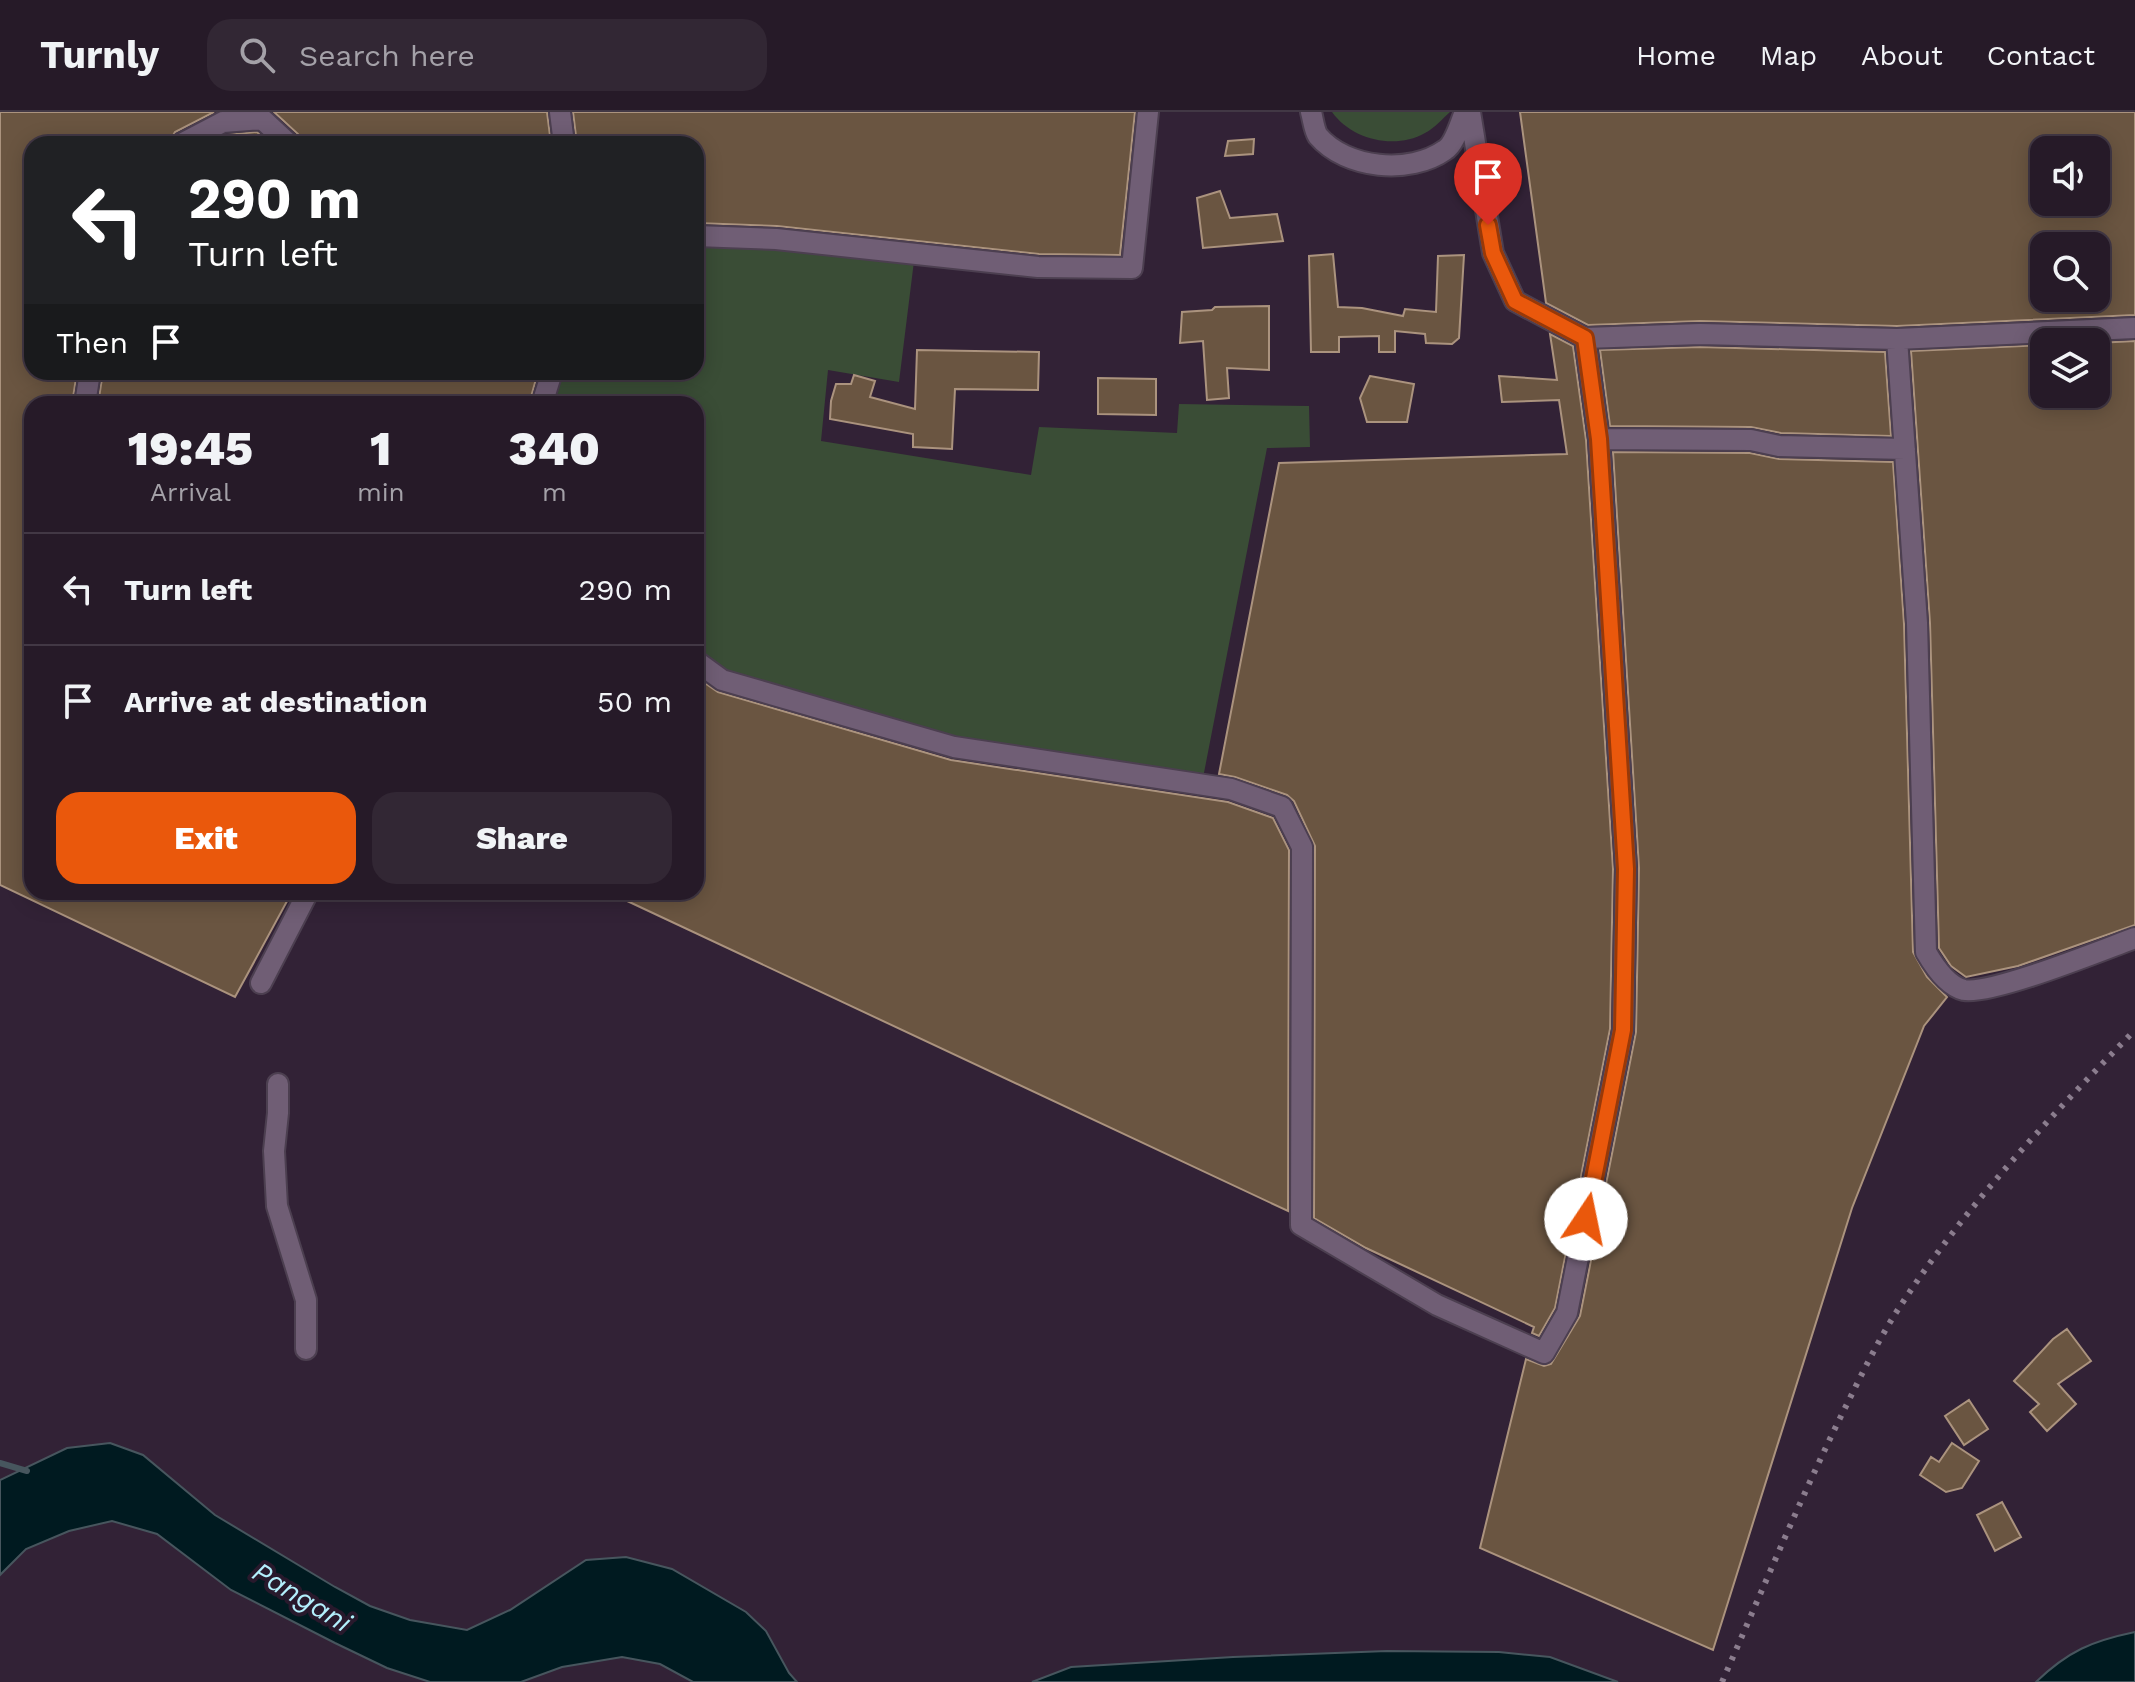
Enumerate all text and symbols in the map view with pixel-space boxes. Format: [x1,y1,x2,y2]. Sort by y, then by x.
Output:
search box [207,19,767,91]
text: Turnly [40,33,159,77]
icon: search [235,33,279,77]
text: Search here [299,38,475,73]
text: Home [1636,39,1716,72]
text: Map [1760,39,1817,72]
text: About [1861,39,1943,72]
text: Contact [1987,39,2095,72]
map controls [2030,136,2110,408]
button: sound [2030,136,2110,216]
pin [1454,143,1522,225]
icon: arrive [1466,155,1510,199]
text: 290 m [188,166,361,232]
icon: left [56,168,160,272]
button: search [2030,232,2110,312]
text: Turn left [188,233,338,275]
icon: arrive [144,320,188,364]
text: Then [56,325,128,360]
button: layers [2030,328,2110,408]
text: 19:45 [128,420,253,477]
text: 1 [370,420,392,477]
text: 340 [509,420,600,477]
text: Arrival [150,477,231,507]
text: min [357,477,405,507]
text: m [542,477,567,507]
icon: left [56,567,100,611]
text: Turn left [124,572,252,607]
text: 290 m [579,572,672,607]
icon: arrive [56,679,100,723]
text: Arrive at destination [124,684,428,719]
text: 50 m [597,684,672,719]
button: Exit [56,792,356,884]
button: Share [372,792,672,884]
position arrow [1544,1177,1628,1261]
water label: Pangani [247,1555,358,1640]

